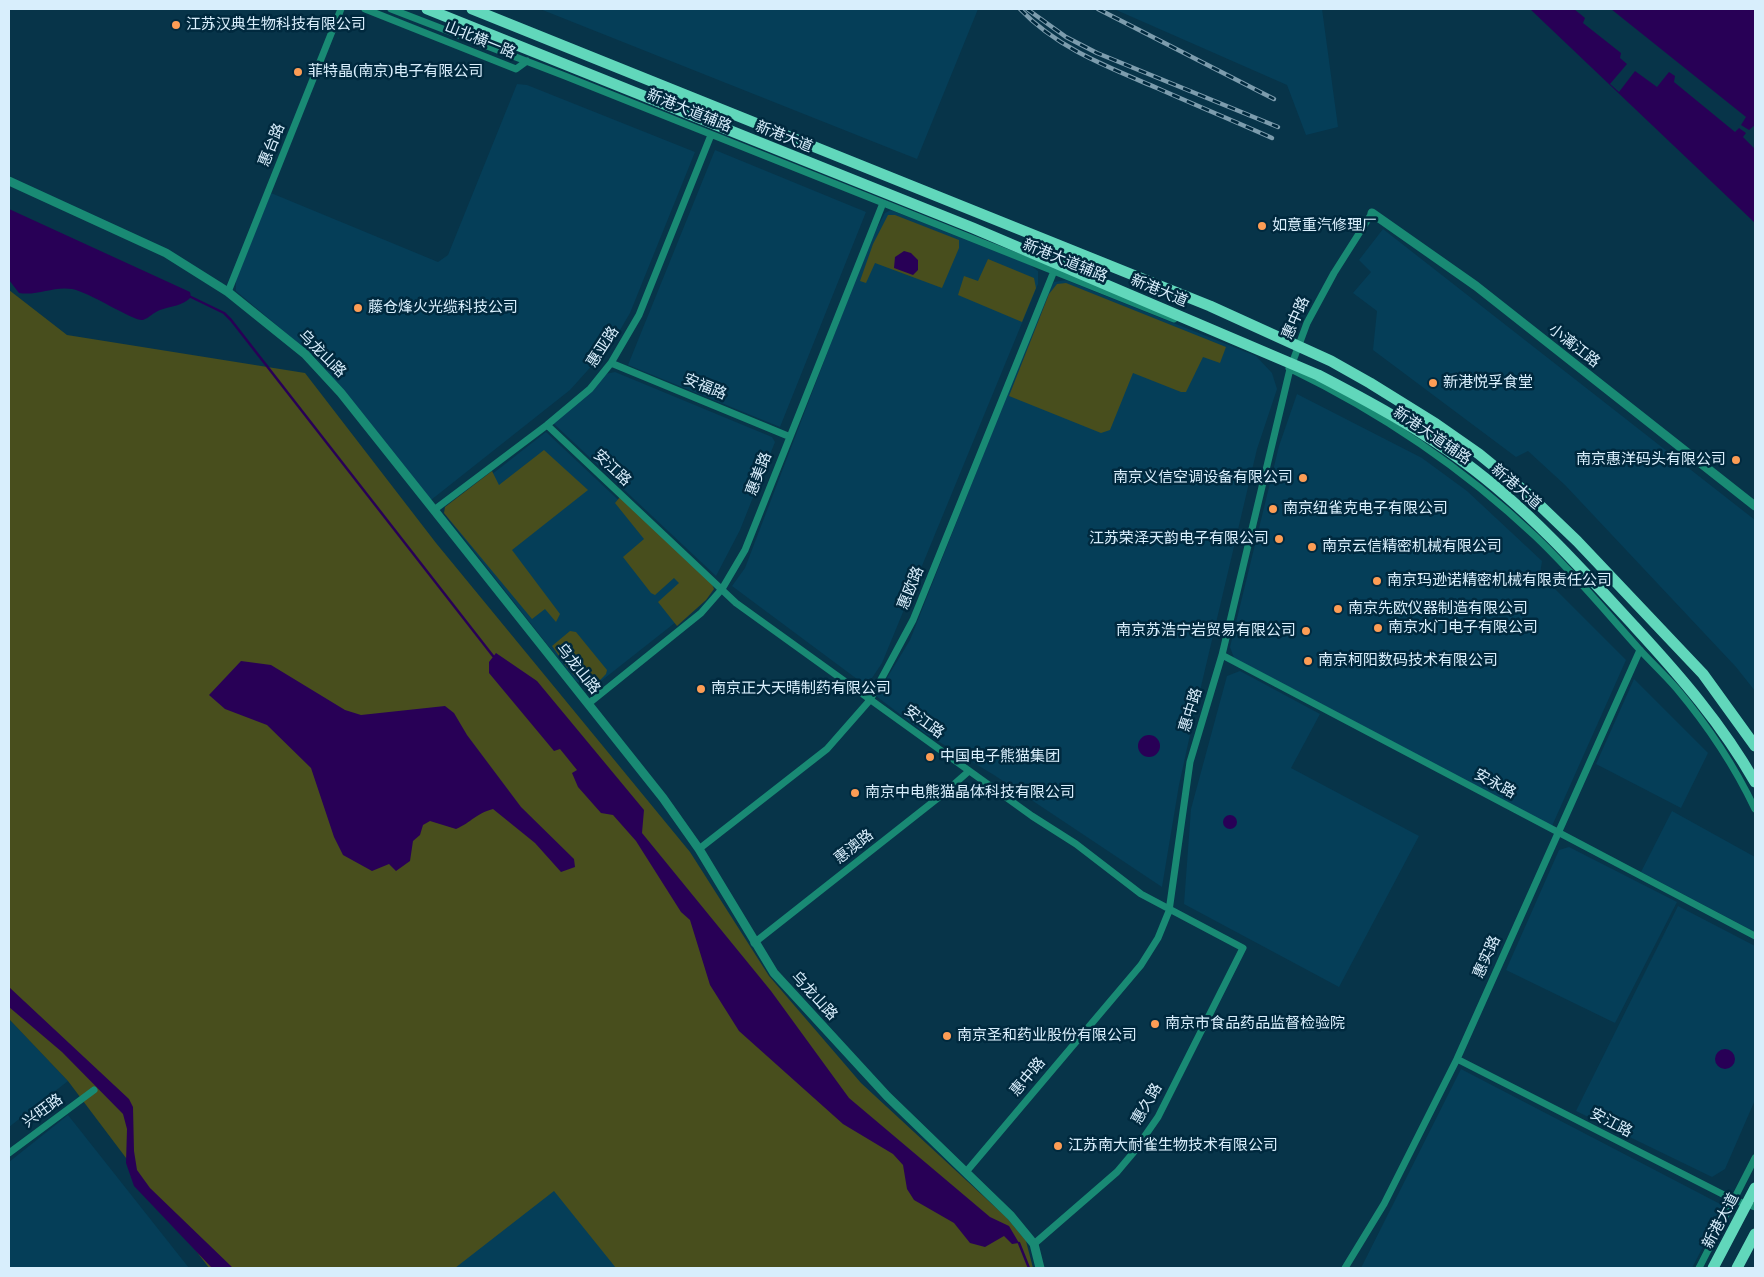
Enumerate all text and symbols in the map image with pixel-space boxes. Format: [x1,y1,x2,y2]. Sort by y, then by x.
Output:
place label: 江苏汉典生物科技有限公司 [186,16,366,34]
street label: 山北横一路 [442,18,518,62]
marker: 江苏汉典生物科技有限公司 [170,19,182,31]
place label: 菲特晶(南京)电子有限公司 [308,63,483,81]
marker: 菲特晶(南京)电子有限公司 [292,66,304,78]
street label: 新港大道辅路 [644,86,734,136]
street label: 新港大道 [753,117,815,157]
street label: 惠台路 [255,121,289,169]
place label: 如意重汽修理厂 [1272,217,1377,235]
marker: 如意重汽修理厂 [1256,220,1268,232]
street label: 新港大道辅路 [1020,236,1110,286]
street label: 新港大道 [1128,271,1190,311]
street label: 惠中路 [1279,294,1313,342]
place label: 藤仓烽火光缆科技公司 [368,299,518,317]
marker: 藤仓烽火光缆科技公司 [352,302,364,314]
street label: 小漓江路 [1545,320,1603,372]
street label: 惠亚路 [583,323,623,371]
street label: 乌龙山路 [294,326,350,382]
street label: 安福路 [681,370,729,404]
place label: 新港悦孚食堂 [1443,374,1533,392]
marker: 新港悦孚食堂 [1427,377,1439,389]
street label: 新港大道辅路 [1390,403,1474,469]
street label: 安江路 [589,446,635,490]
street label: 惠美路 [743,450,775,498]
place label: 南京惠洋码头有限公司 [1576,451,1726,469]
marker: 南京惠洋码头有限公司 [1730,454,1742,466]
street label: 新港大道 [1487,461,1545,513]
place label: 南京义信空调设备有限公司 [1113,469,1293,487]
marker: 南京义信空调设备有限公司 [1297,472,1309,484]
place label: 南京纽雀克电子有限公司 [1283,500,1448,518]
marker: 南京纽雀克电子有限公司 [1267,503,1279,515]
place label: 江苏荣泽天韵电子有限公司 [1089,530,1269,548]
marker: 江苏荣泽天韵电子有限公司 [1273,533,1285,545]
place label: 南京云信精密机械有限公司 [1322,538,1502,556]
marker: 南京云信精密机械有限公司 [1306,541,1318,553]
street label: 惠欧路 [894,564,928,612]
place label: 南京玛逊诺精密机械有限责任公司 [1387,572,1612,590]
marker: 南京玛逊诺精密机械有限责任公司 [1371,575,1383,587]
place label: 南京先欧仪器制造有限公司 [1348,600,1528,618]
marker: 南京先欧仪器制造有限公司 [1332,603,1344,615]
place label: 南京水门电子有限公司 [1388,619,1538,637]
place label: 南京苏浩宁岩贸易有限公司 [1116,622,1296,640]
marker: 南京水门电子有限公司 [1372,622,1384,634]
marker: 南京苏浩宁岩贸易有限公司 [1300,625,1312,637]
street label: 乌龙山路 [552,640,604,698]
place label: 南京柯阳数码技术有限公司 [1318,652,1498,670]
marker: 南京柯阳数码技术有限公司 [1302,655,1314,667]
place label: 南京正大天晴制药有限公司 [711,680,891,698]
marker: 南京正大天晴制药有限公司 [695,683,707,695]
street label: 惠中路 [1176,686,1206,734]
street label: 安江路 [901,701,947,743]
place label: 中国电子熊猫集团 [940,748,1060,766]
marker: 中国电子熊猫集团 [924,751,936,763]
street label: 安永路 [1471,765,1519,803]
place label: 南京中电熊猫晶体科技有限公司 [865,784,1075,802]
marker: 南京中电熊猫晶体科技有限公司 [849,787,861,799]
street label: 惠澳路 [831,826,877,868]
street label: 惠实路 [1470,933,1504,981]
street label: 乌龙山路 [787,968,841,1024]
place label: 南京市食品药品监督检验院 [1165,1015,1345,1033]
marker: 南京市食品药品监督检验院 [1149,1018,1161,1030]
place label: 南京圣和药业股份有限公司 [957,1027,1137,1045]
marker: 南京圣和药业股份有限公司 [941,1030,953,1042]
street label: 惠中路 [1007,1054,1049,1100]
street label: 惠久路 [1128,1080,1166,1128]
street label: 兴旺路 [20,1090,66,1132]
street label: 安江路 [1587,1105,1635,1141]
place label: 江苏南大耐雀生物技术有限公司 [1068,1137,1278,1155]
marker: 江苏南大耐雀生物技术有限公司 [1052,1140,1064,1152]
street label: 新港大道 [1699,1190,1743,1252]

